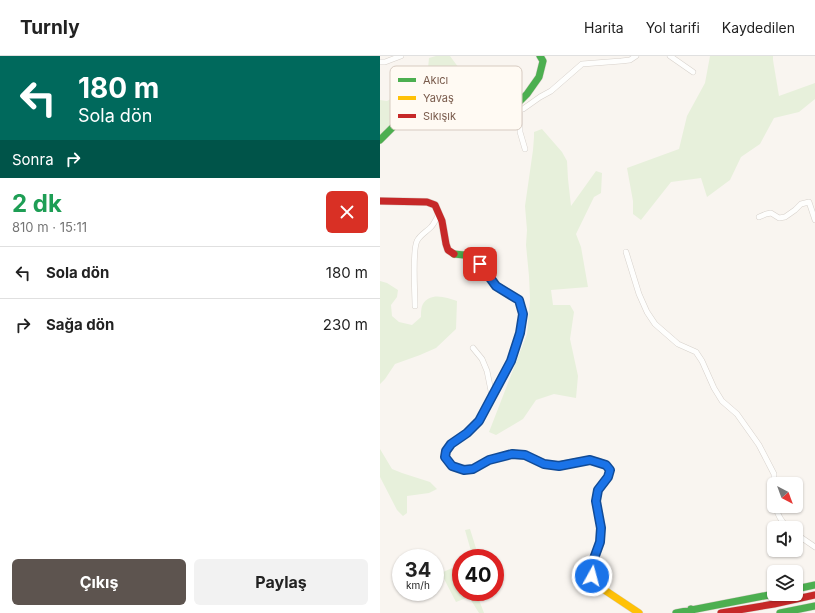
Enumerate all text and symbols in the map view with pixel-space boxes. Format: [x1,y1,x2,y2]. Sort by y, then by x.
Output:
text: Turnly [20,16,80,39]
text: Harita [584,19,624,36]
text: Yol tarifi [646,19,700,36]
text: Kaydedilen [722,19,795,36]
legend [390,66,522,130]
text: 180 m [78,71,159,105]
icon: left [12,72,64,124]
text: Akıcı [423,73,448,87]
text: Yavaş [423,91,454,105]
text: Sola dön [78,105,152,126]
text: Sıkışık [423,109,456,123]
icon: right [62,148,84,170]
text: Sonra [12,150,54,169]
text: 2 dk [12,189,62,218]
button: close [326,191,368,233]
text: 810 m · 15:11 [12,219,87,235]
pin [463,247,497,281]
icon: arrive [469,253,491,275]
icon: left [12,262,34,284]
text: Sola dön [46,263,109,282]
text: 180 m [326,263,368,282]
icon: right [12,314,34,336]
text: Sağa dön [46,315,114,334]
text: 230 m [323,315,368,334]
north arrow [767,477,803,513]
map controls [767,477,803,601]
button: sound [767,521,803,557]
speed limit sign: 40 [452,549,504,601]
position arrow [571,555,613,597]
text: 34 [405,558,431,582]
button: Çıkış [12,559,186,605]
button: Paylaş [194,559,368,605]
button: layers [767,565,803,601]
text: km/h [406,579,430,591]

